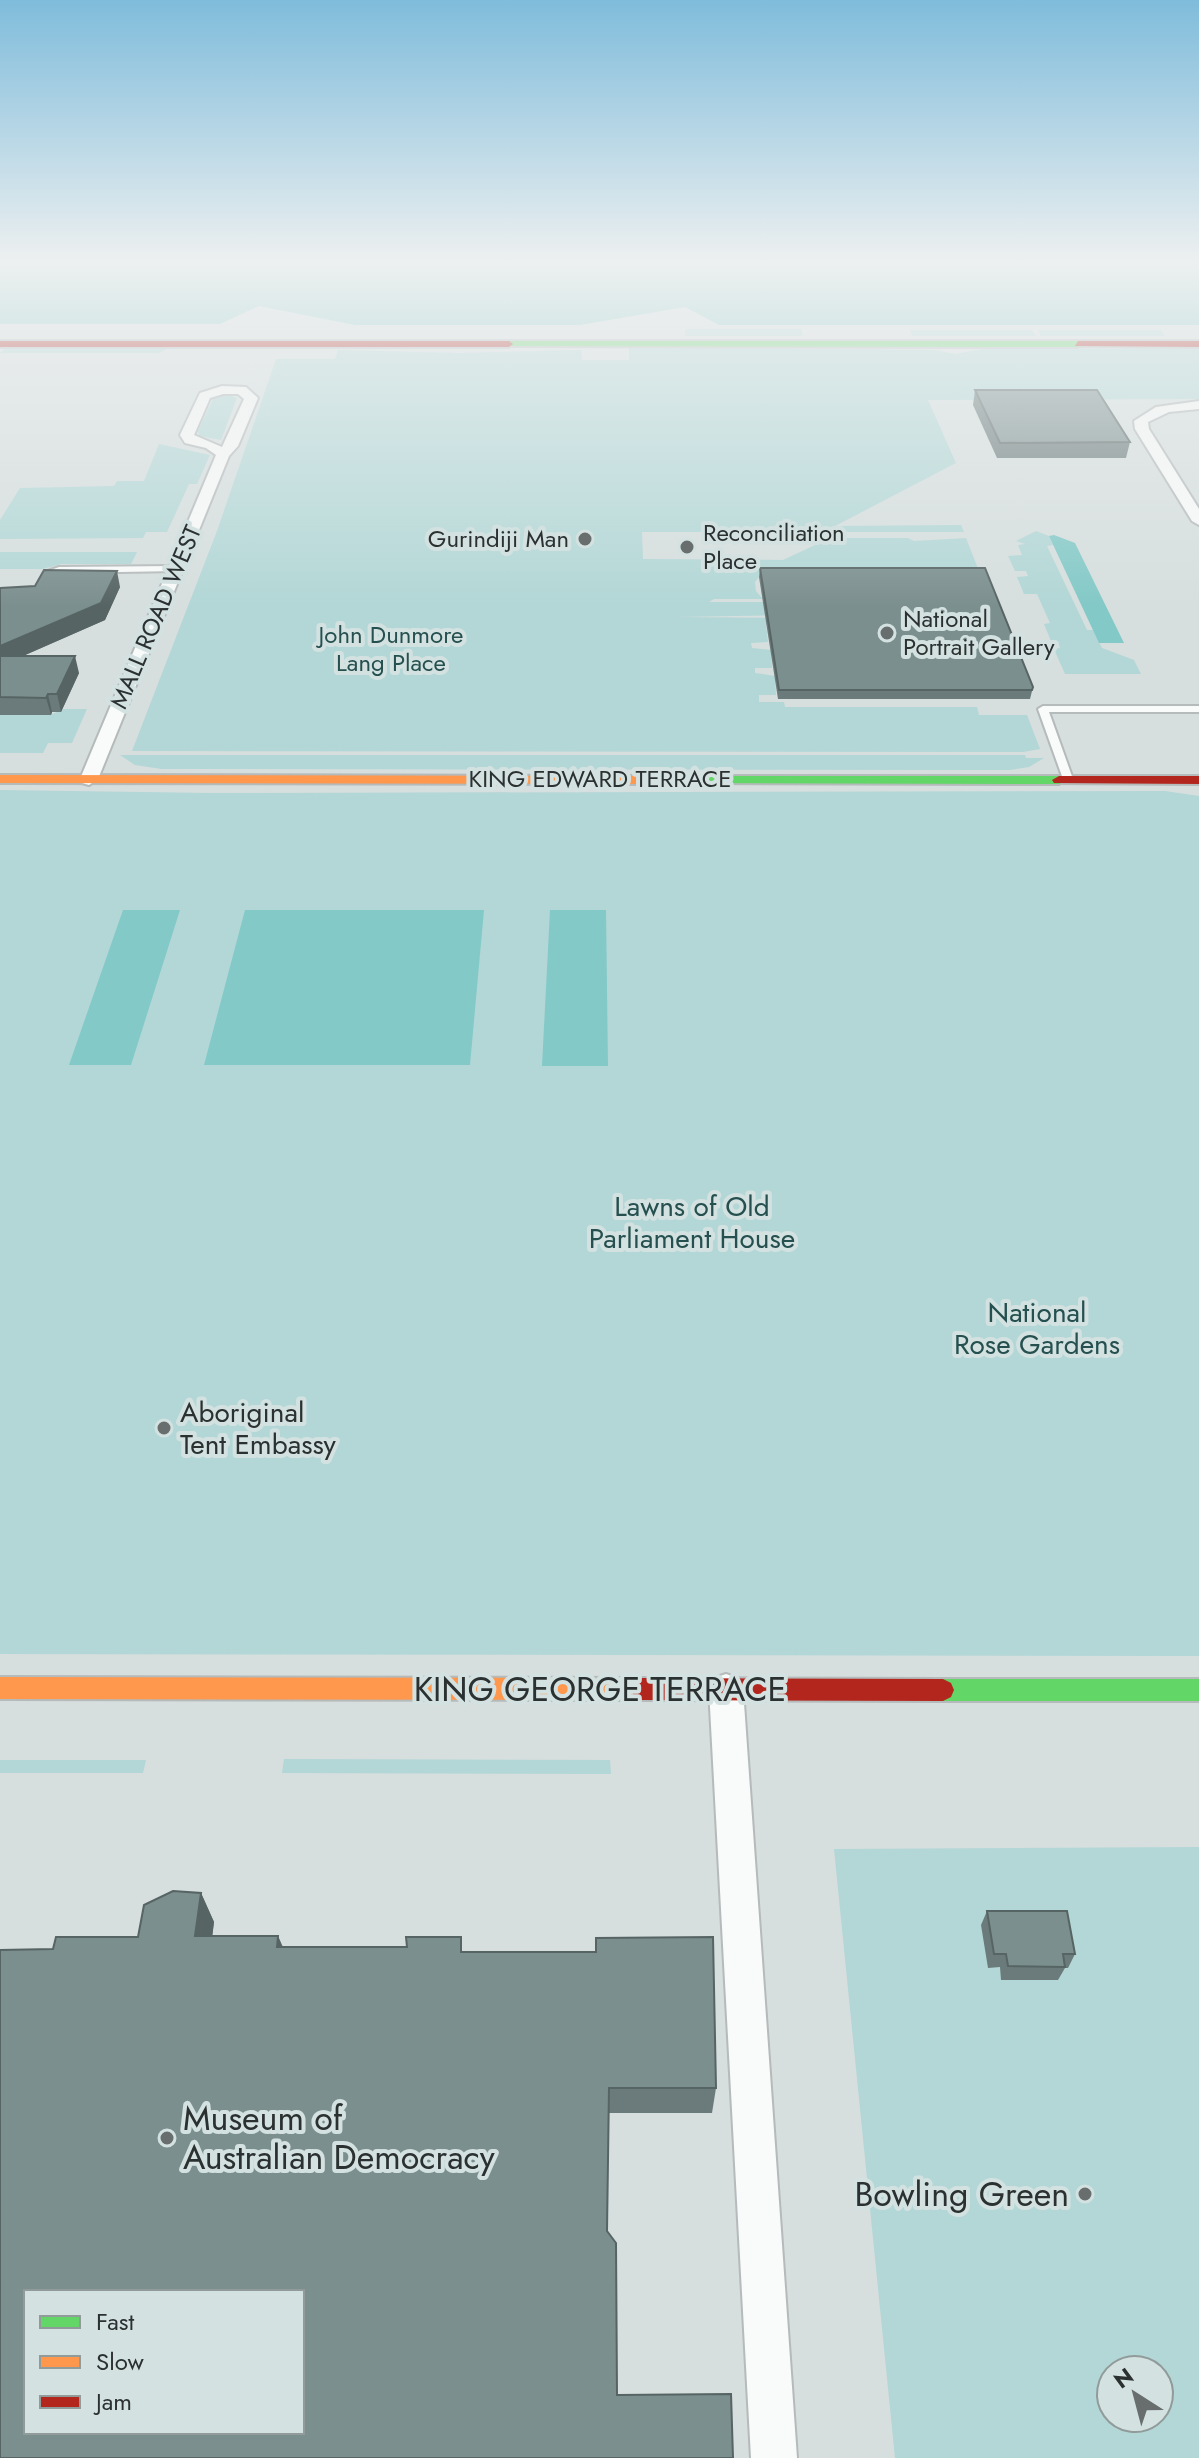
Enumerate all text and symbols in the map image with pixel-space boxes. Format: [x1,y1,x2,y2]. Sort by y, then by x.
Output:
place label: Reconciliation Place [703,515,845,578]
street label: MALL ROAD WEST [101,520,210,714]
place label: Gurindiji Man [428,521,569,556]
marker: Gurindiji Man [576,530,594,548]
marker: Reconciliation Place [678,538,696,556]
place label: National Portrait Gallery [903,601,1055,664]
park label: John Dunmore Lang Place [316,617,463,680]
marker: National Portrait Gallery [878,624,896,642]
street label: KING EDWARD TERRACE [469,761,731,796]
park label: Lawns of Old Parliament House [589,1186,795,1259]
park label: National Rose Gardens [954,1292,1120,1365]
place label: Aboriginal Tent Embassy [180,1392,337,1465]
marker: Aboriginal Tent Embassy [155,1419,173,1437]
street label: KING GEORGE TERRACE [414,1665,786,1714]
place label: Museum of Australian Democracy [183,2094,495,2182]
marker: Museum of Australian Democracy [158,2129,176,2147]
place label: Bowling Green [854,2170,1069,2219]
marker: Bowling Green [1076,2185,1094,2203]
legend [24,2290,304,2434]
text: Fast [96,2304,134,2339]
text: Slow [96,2344,144,2379]
north arrow [1095,2354,1175,2434]
text: N [1107,2360,1140,2396]
text: Jam [93,2384,132,2419]

